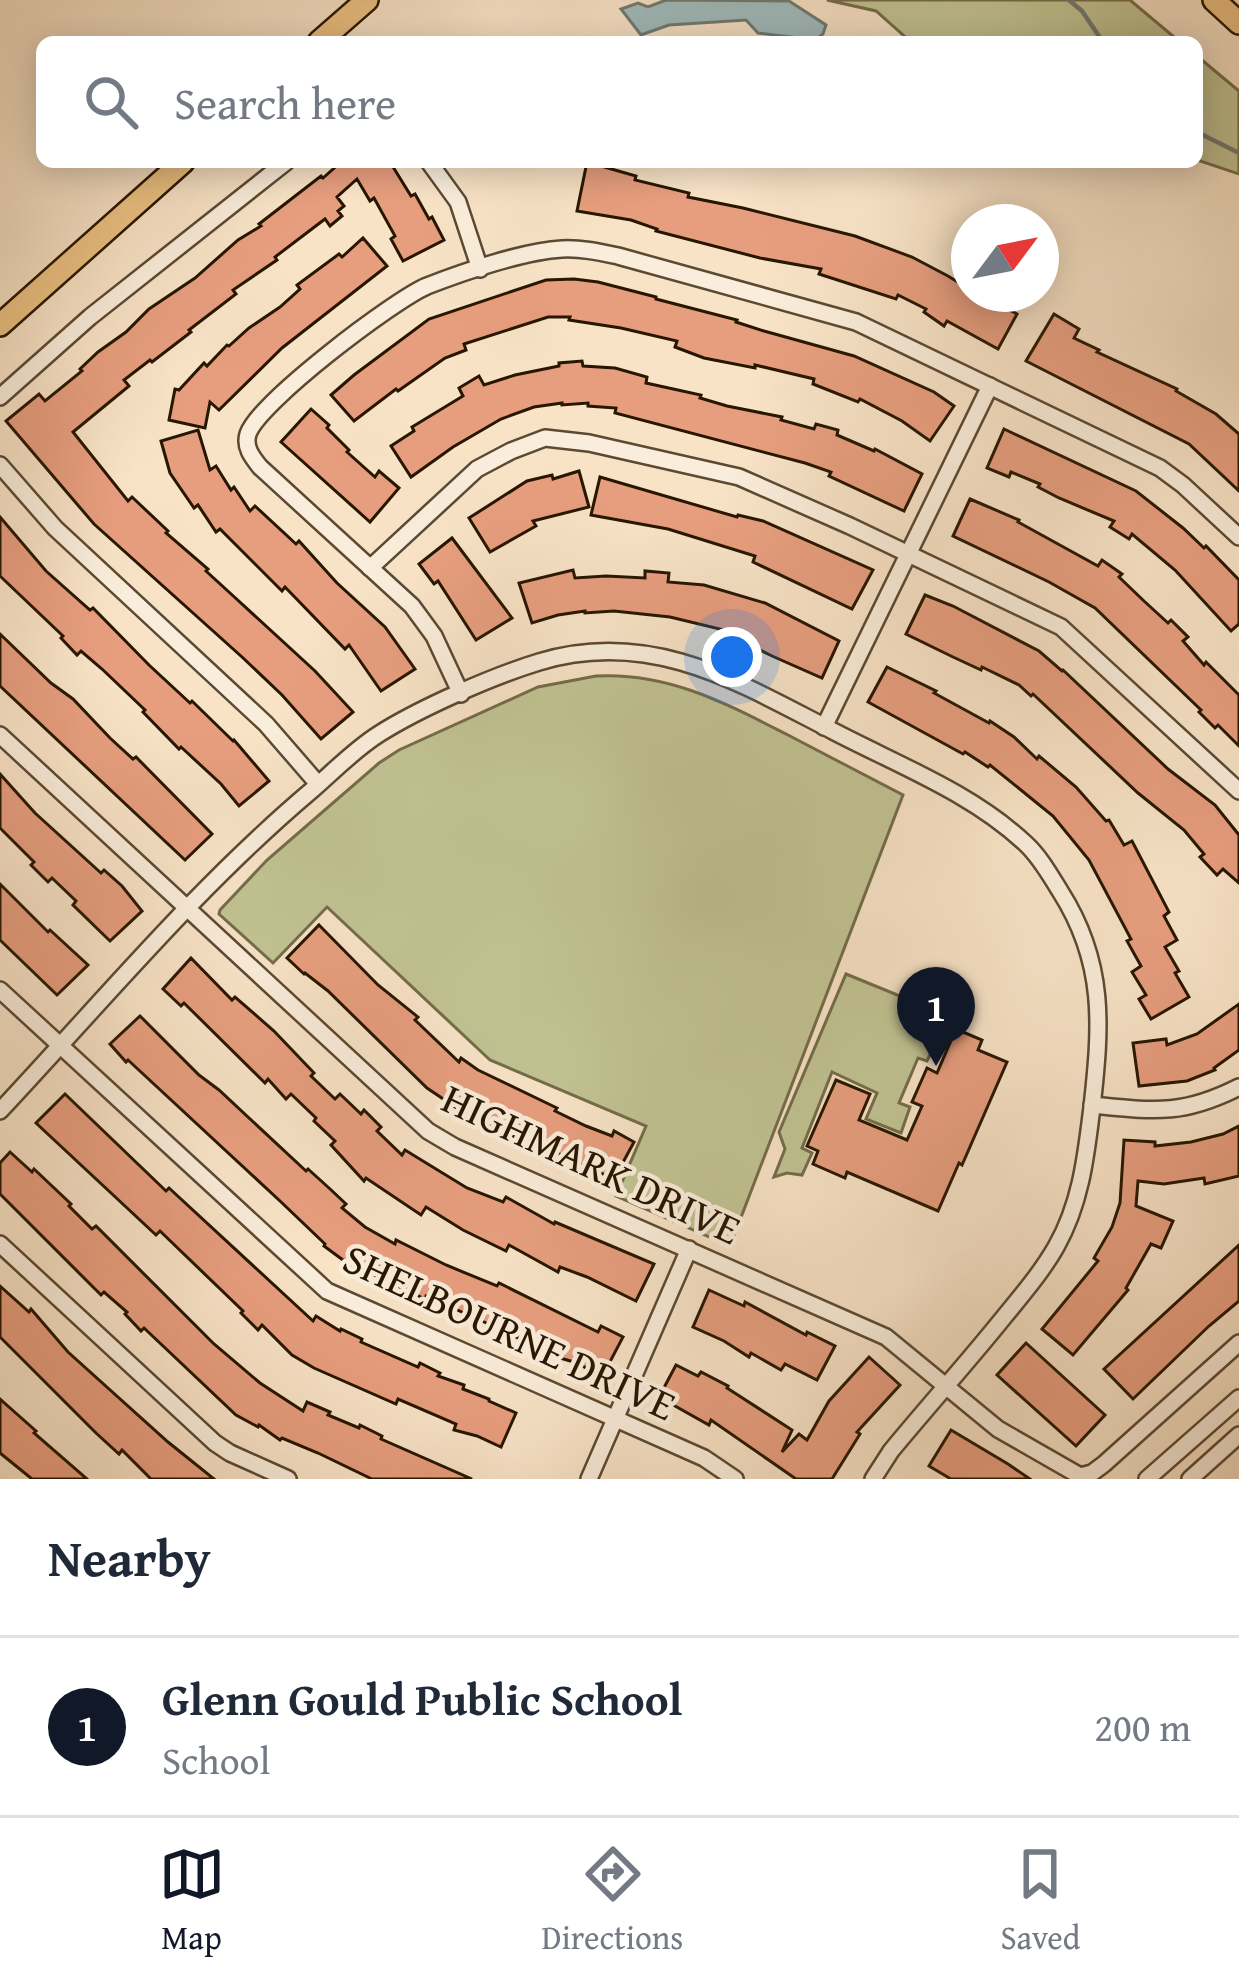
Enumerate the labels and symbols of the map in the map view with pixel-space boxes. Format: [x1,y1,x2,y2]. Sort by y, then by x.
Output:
north arrow [951,204,1059,312]
your location [702,627,762,687]
pin: 1 [897,967,975,1066]
street label: HIGHMARK DRIVE [433,1067,751,1259]
street label: SHELBOURNE DRIVE [334,1227,686,1435]

